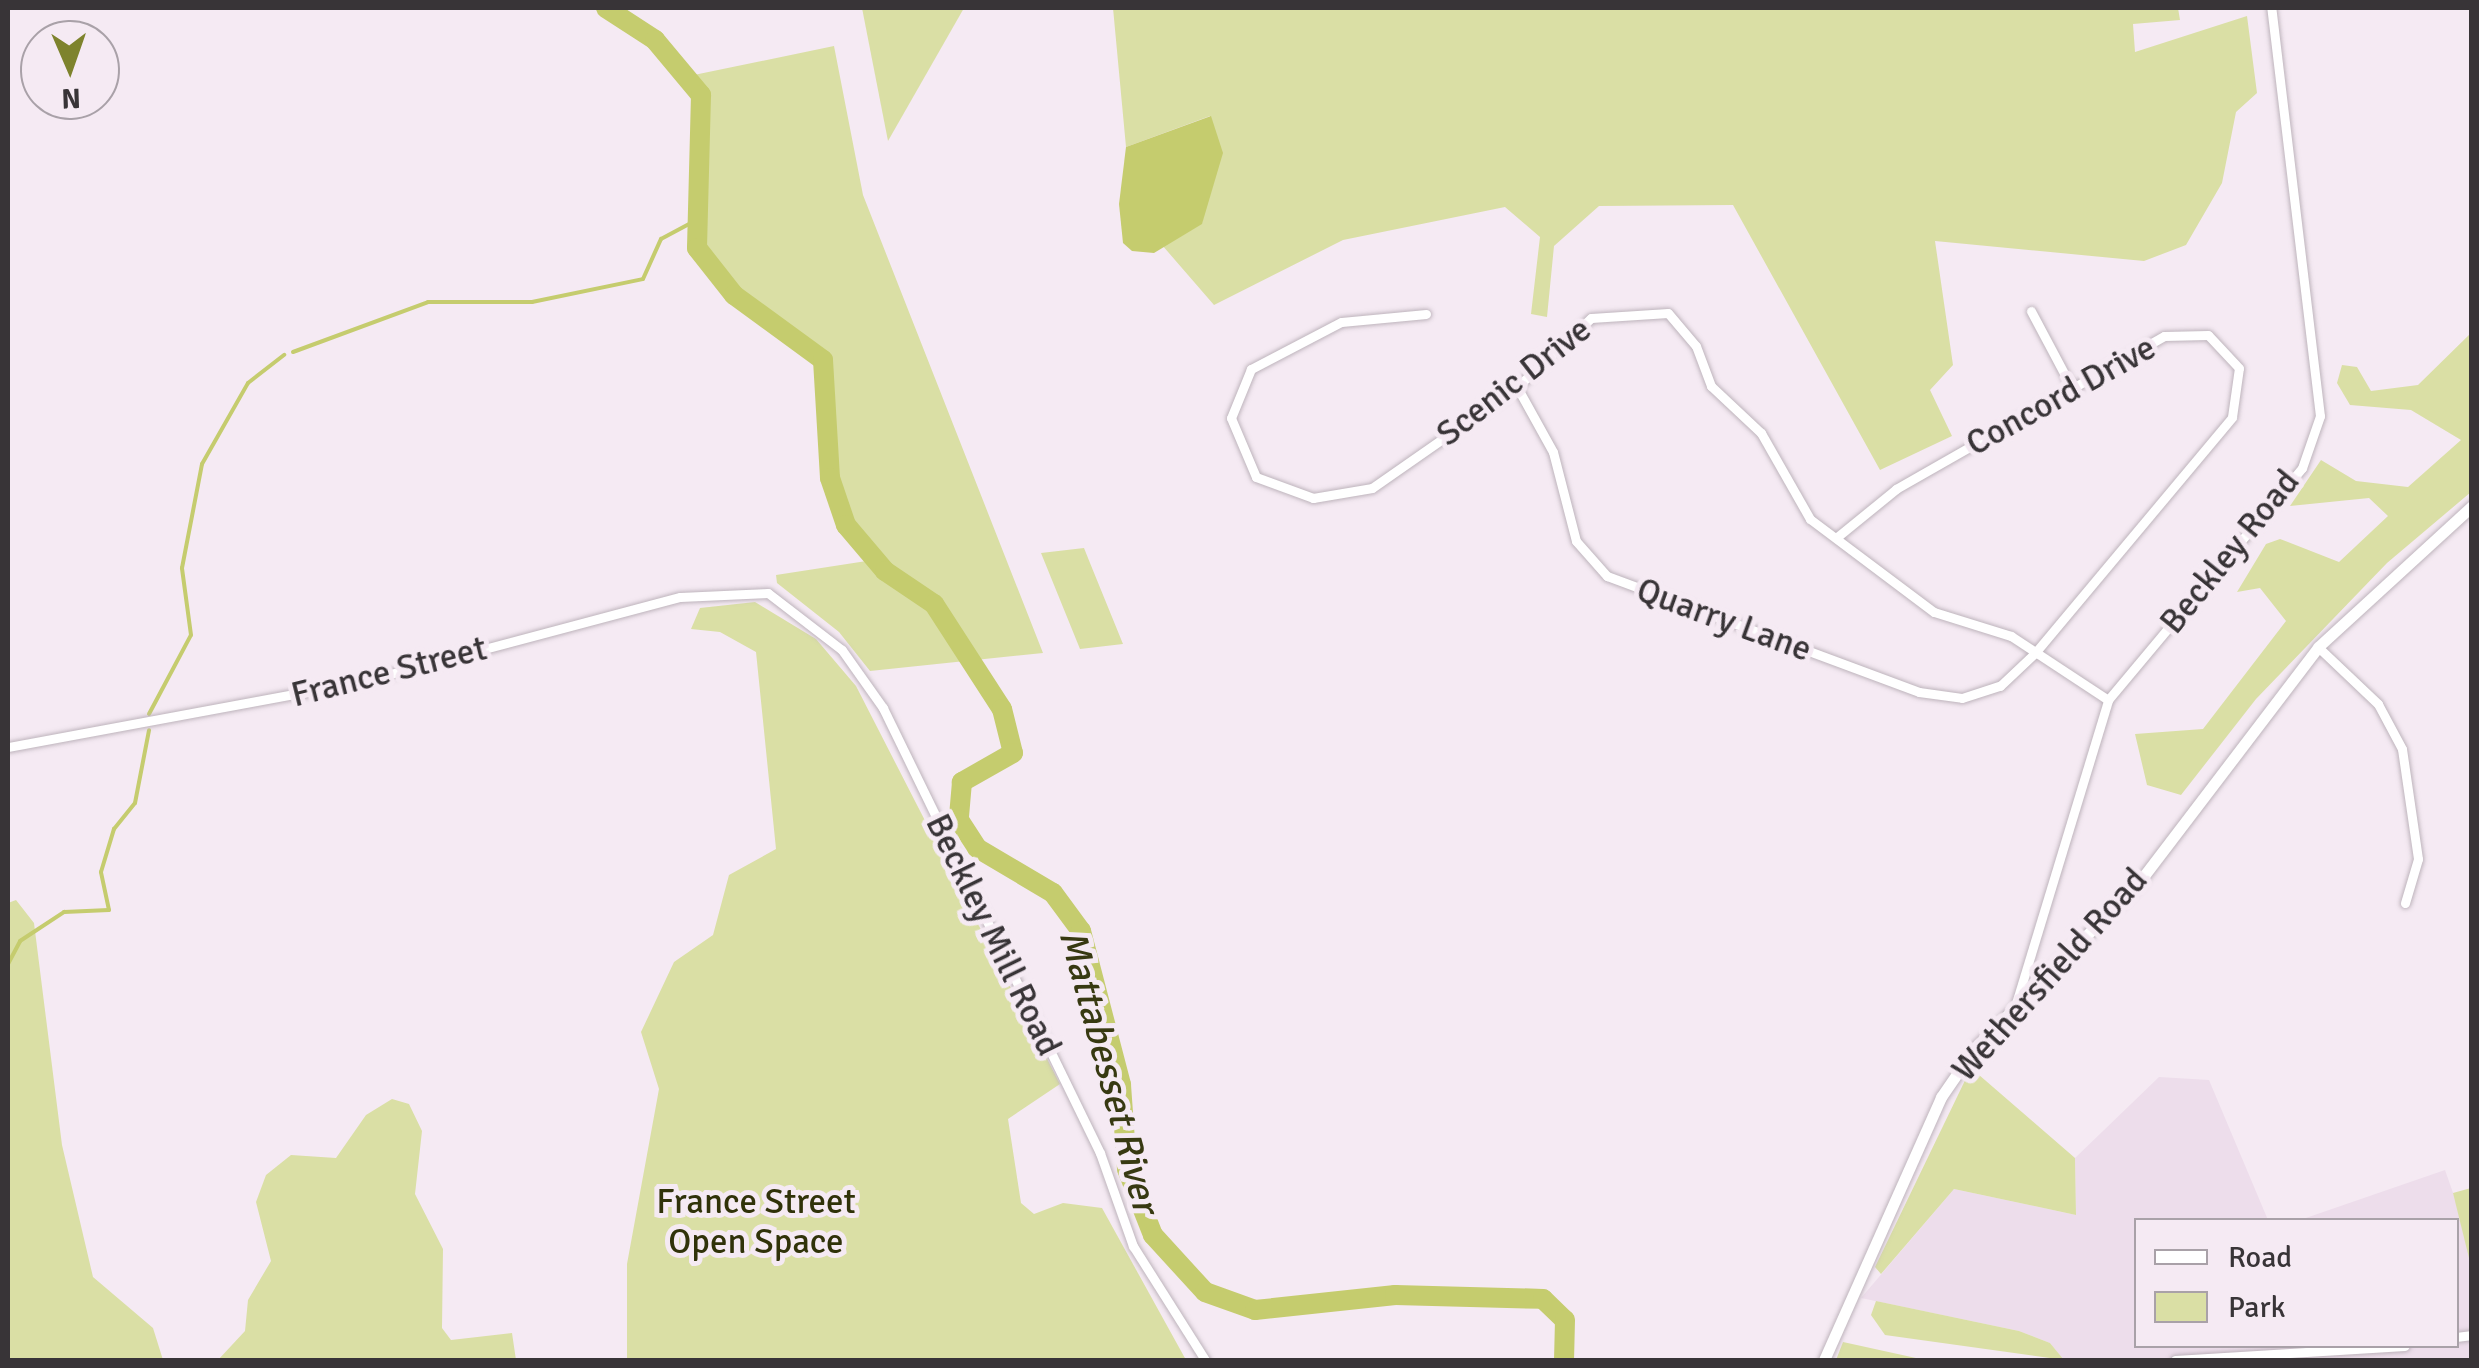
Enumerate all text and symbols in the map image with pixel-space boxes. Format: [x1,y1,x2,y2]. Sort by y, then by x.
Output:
north arrow [20,20,120,120]
text: N [61,81,81,115]
street label: Scenic Drive [1428,309,1600,455]
street label: Concord Drive [1959,327,2163,465]
street label: Beckley Road [2151,462,2309,642]
street label: Quarry Lane [1631,569,1817,671]
street label: France Street [287,627,491,717]
street label: Beckley Mill Road [916,807,1070,1063]
street label: Wethersfield Road [1943,860,2157,1090]
water label: Mattabesset River [1049,925,1169,1217]
park label: France Street Open Space [656,1181,856,1263]
legend [2134,1218,2459,1348]
text: Road [2228,1239,2292,1276]
text: Park [2228,1289,2286,1326]

